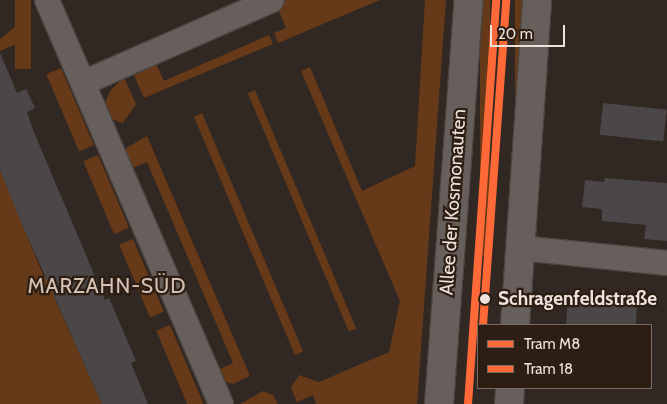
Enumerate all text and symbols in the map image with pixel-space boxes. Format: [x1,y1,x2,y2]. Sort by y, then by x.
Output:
scale bar [492,15,567,47]
text: 20 m [498,25,533,43]
street label: Allee der Kosmonauten [435,108,471,296]
district label: MARZAHN-SÜD [26,273,188,299]
place label: Schragenfeldstraße [498,288,657,310]
marker: Schragenfeldstraße [476,290,494,308]
legend [477,324,652,389]
text: Tram M8 [524,335,580,353]
text: Tram 18 [524,360,573,378]

